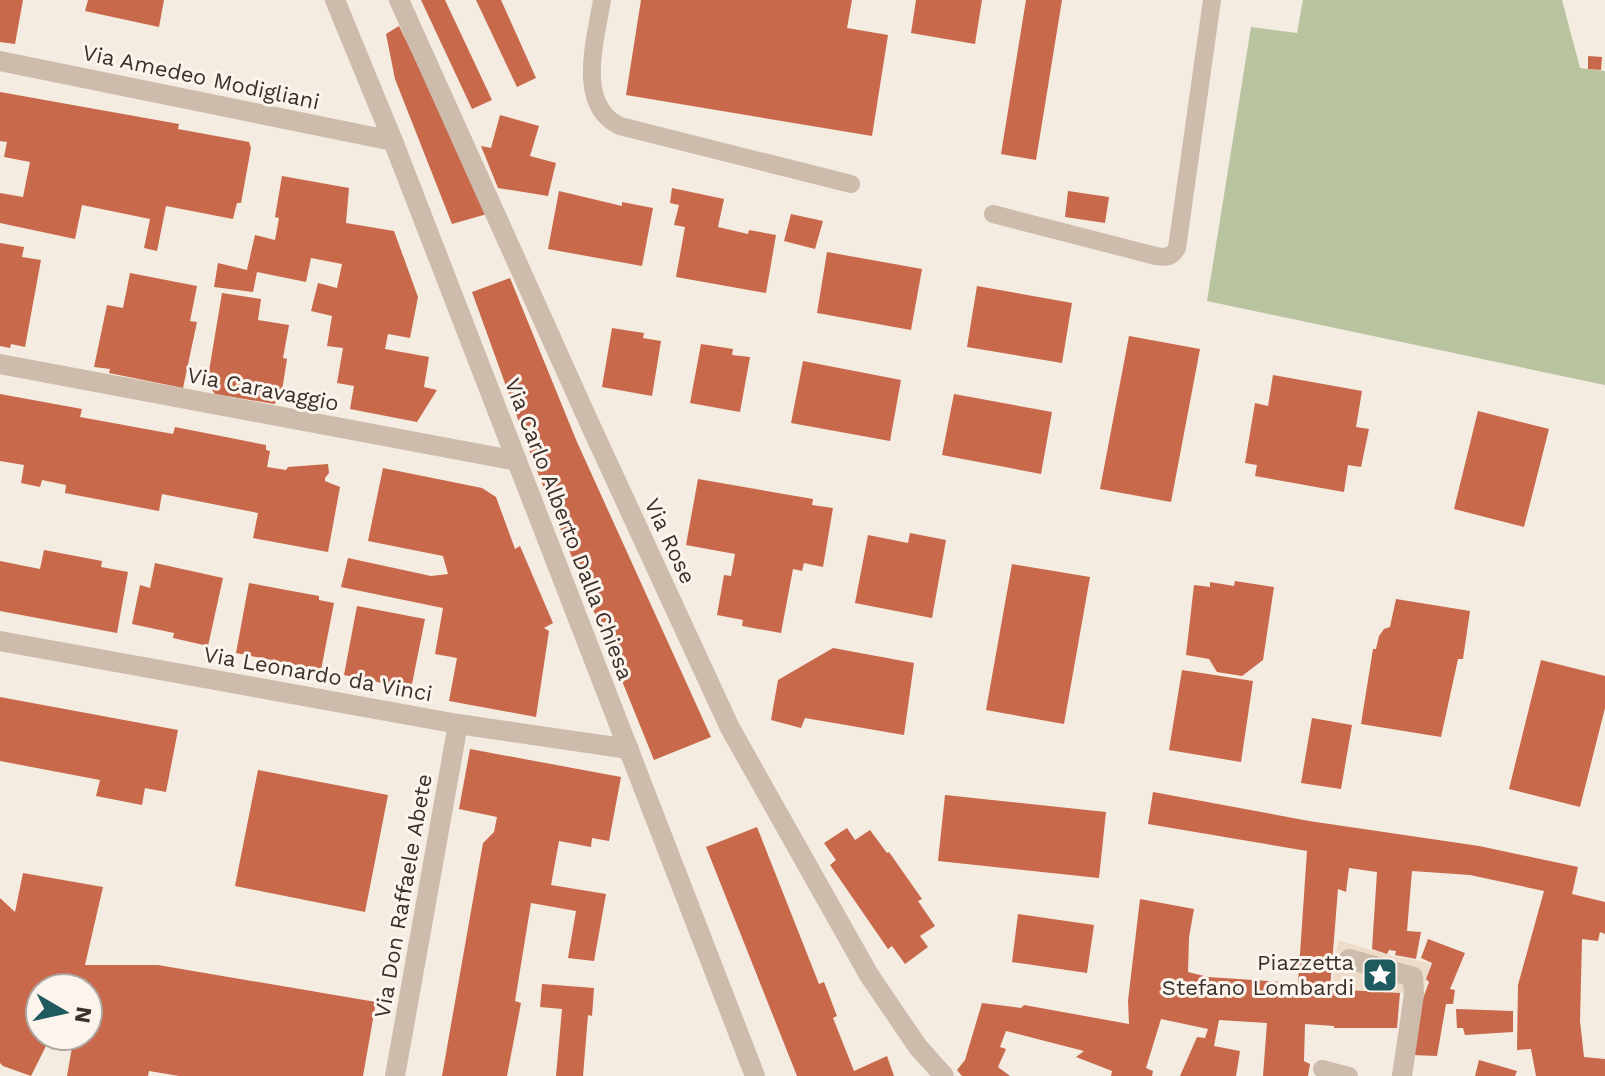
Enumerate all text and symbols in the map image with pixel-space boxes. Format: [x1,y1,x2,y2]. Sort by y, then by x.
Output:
street label: Via Amedeo Modigliani [80,40,322,114]
street label: Via Caravaggio [185,362,341,416]
street label: Via Carlo Alberto Dalla Chiesa [500,375,638,683]
street label: Via Rose [639,494,701,588]
street label: Via Leonardo da Vinci [202,642,434,706]
street label: Via Don Raffaele Abete [369,772,437,1020]
place label: Piazzetta Stefano Lombardi [1162,950,1354,1000]
place icon: Piazzetta Stefano Lombardi [1361,956,1399,994]
north arrow [24,972,104,1052]
text: N [70,1005,97,1025]

